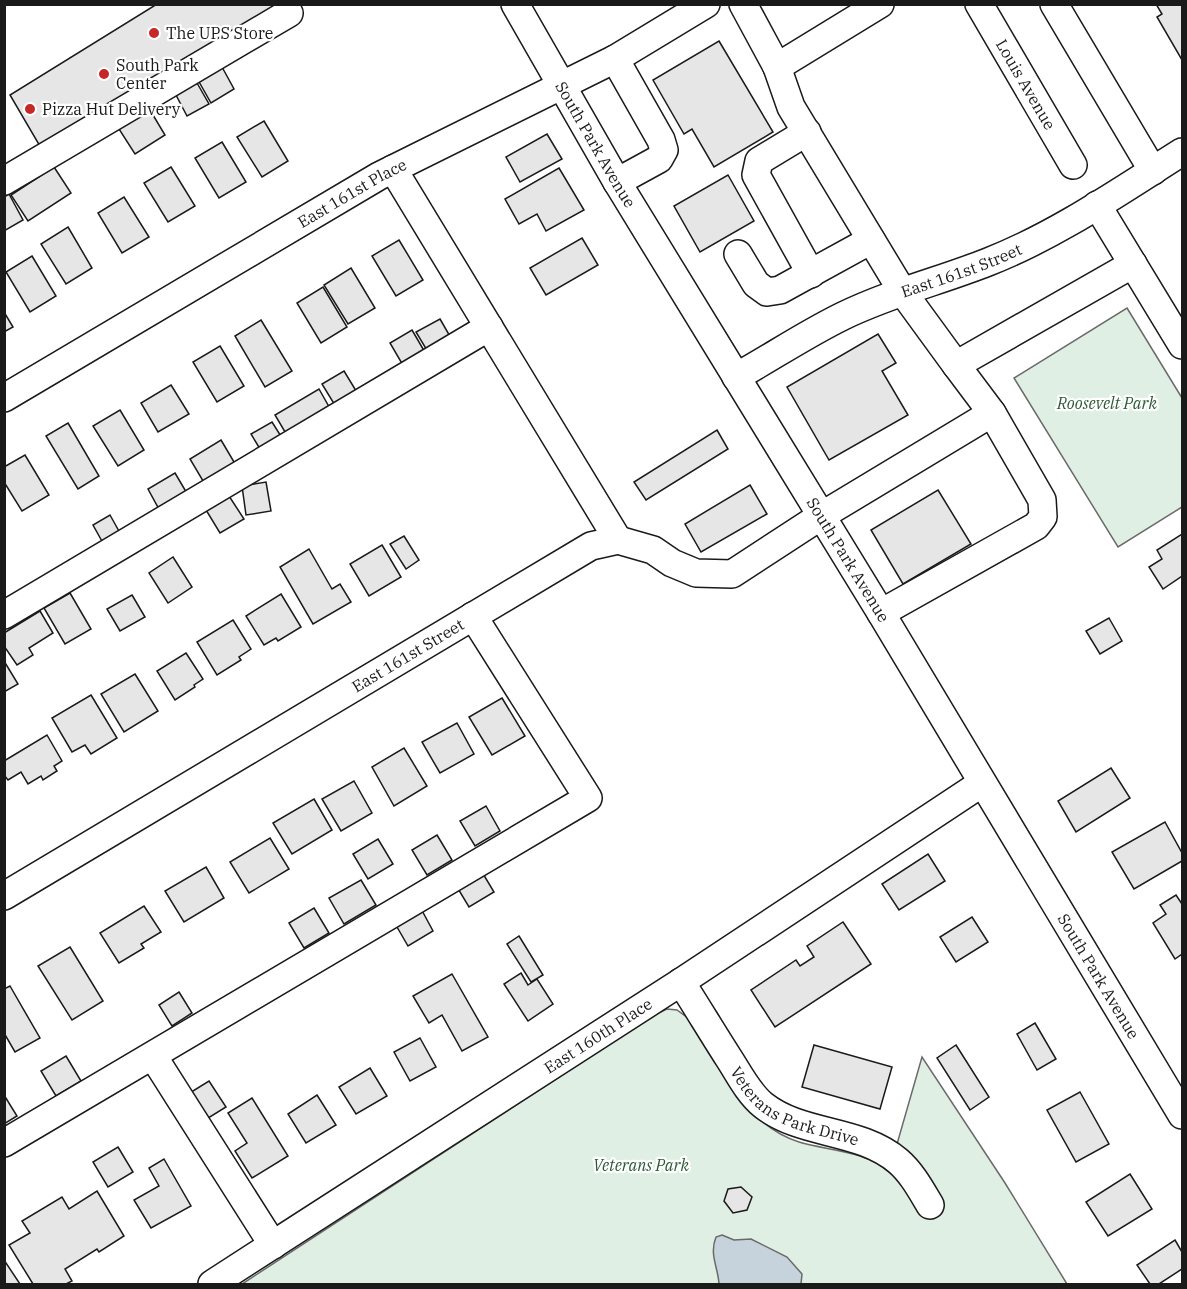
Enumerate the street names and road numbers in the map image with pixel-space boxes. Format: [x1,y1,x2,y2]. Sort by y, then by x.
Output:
street label: Louis Avenue [992,36,1060,133]
street label: South Park Avenue [551,78,640,211]
street label: East 161st Place [294,154,410,232]
street label: East 161st Street [898,239,1025,302]
street label: South Park Avenue [803,494,894,626]
street label: East 161st Street [348,614,468,696]
street label: South Park Avenue [1053,910,1144,1042]
street label: East 160th Place [540,993,656,1078]
street label: Veterans Park Drive [726,1063,862,1150]

